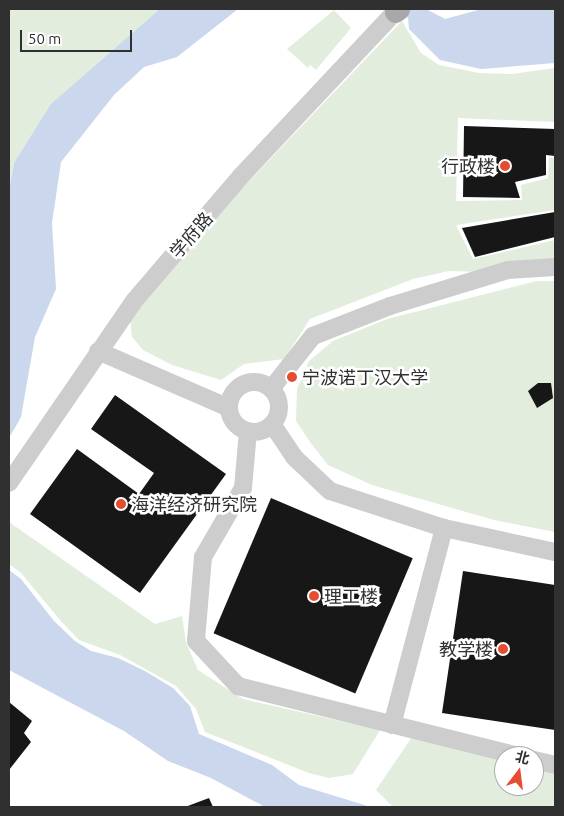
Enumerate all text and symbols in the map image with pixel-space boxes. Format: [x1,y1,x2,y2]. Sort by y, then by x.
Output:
scale bar [22,20,135,52]
text: 50 m [28,30,61,47]
place label: 行政楼 [441,155,495,177]
marker: 行政楼 [499,160,511,172]
street label: 学府路 [165,208,217,262]
place label: 宁波诺丁汉大学 [302,366,428,388]
marker: 宁波诺丁汉大学 [286,371,298,383]
place label: 海洋经济研究院 [131,493,257,515]
marker: 海洋经济研究院 [115,498,127,510]
place label: 理工楼 [324,585,378,607]
marker: 理工楼 [308,590,320,602]
place label: 教学楼 [439,638,493,660]
marker: 教学楼 [497,643,509,655]
north arrow [494,746,544,796]
text: 北 [514,748,531,767]

